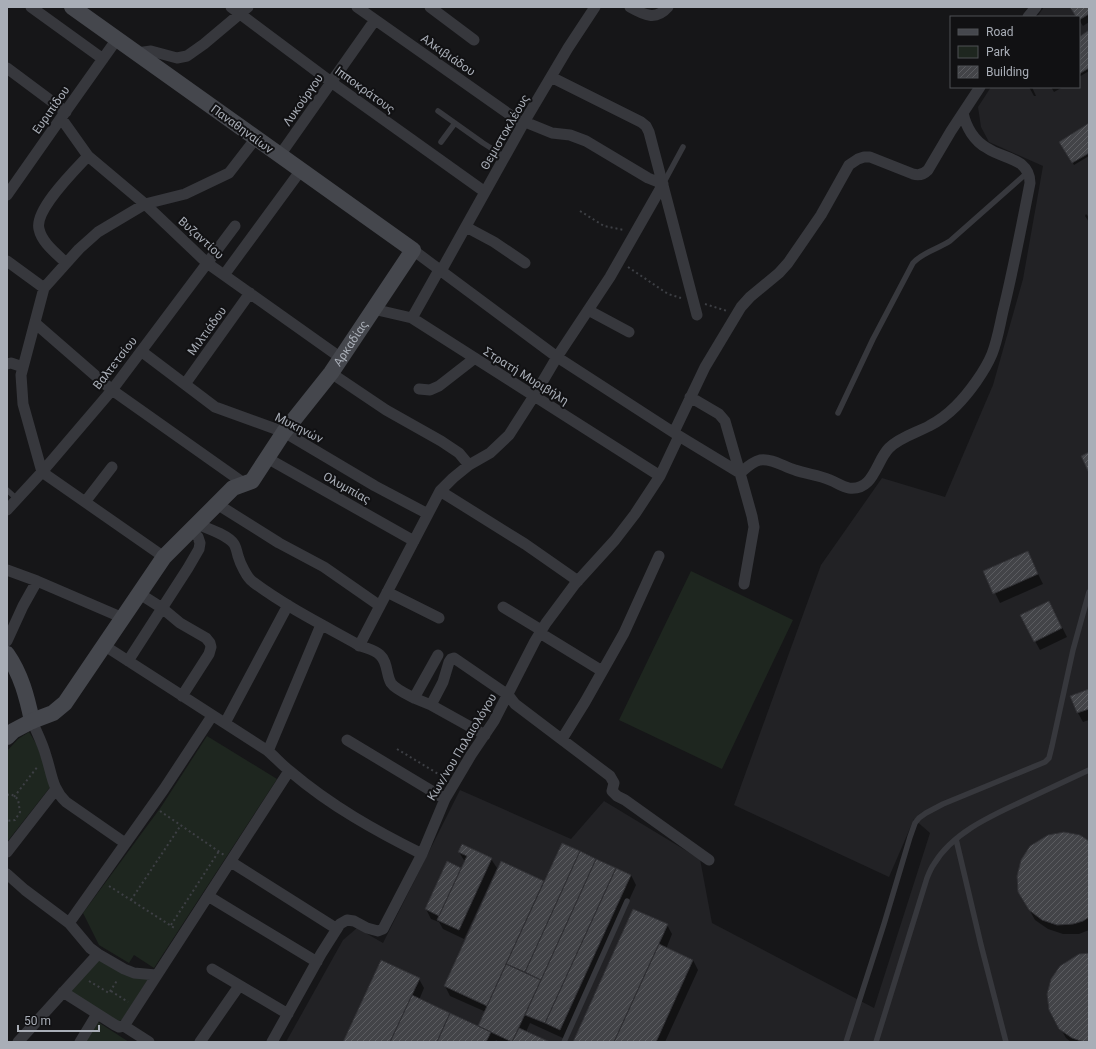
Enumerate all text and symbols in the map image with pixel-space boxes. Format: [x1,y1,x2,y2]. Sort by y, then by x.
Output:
legend [950,16,1080,88]
text: Road [986,25,1014,39]
street label: Αλκιβιάδου [418,31,478,79]
text: Park [986,45,1011,59]
street label: Ιπποκράτους [332,64,398,116]
text: Building [986,65,1029,79]
street label: Λυκούργου [280,71,326,129]
street label: Ευριπίδου [29,83,73,137]
street label: Θεμιστοκλέους [478,92,532,172]
street label: Παναθηναίων [208,102,276,156]
street label: Βυζαντίου [175,214,227,262]
street label: Μιλτιάδου [185,304,229,358]
street label: Αρκαδίας [331,318,371,369]
street label: Βαλτετσίου [90,334,140,392]
street label: Στρατή Μυριβήλη [481,344,571,408]
street label: Μυκηνών [273,410,326,446]
street label: Ολυμπίας [321,469,373,507]
street label: Κων/νου Παλαιολόγου [424,691,500,803]
scale bar [18,1007,99,1033]
text: 50 m [24,1014,51,1028]

